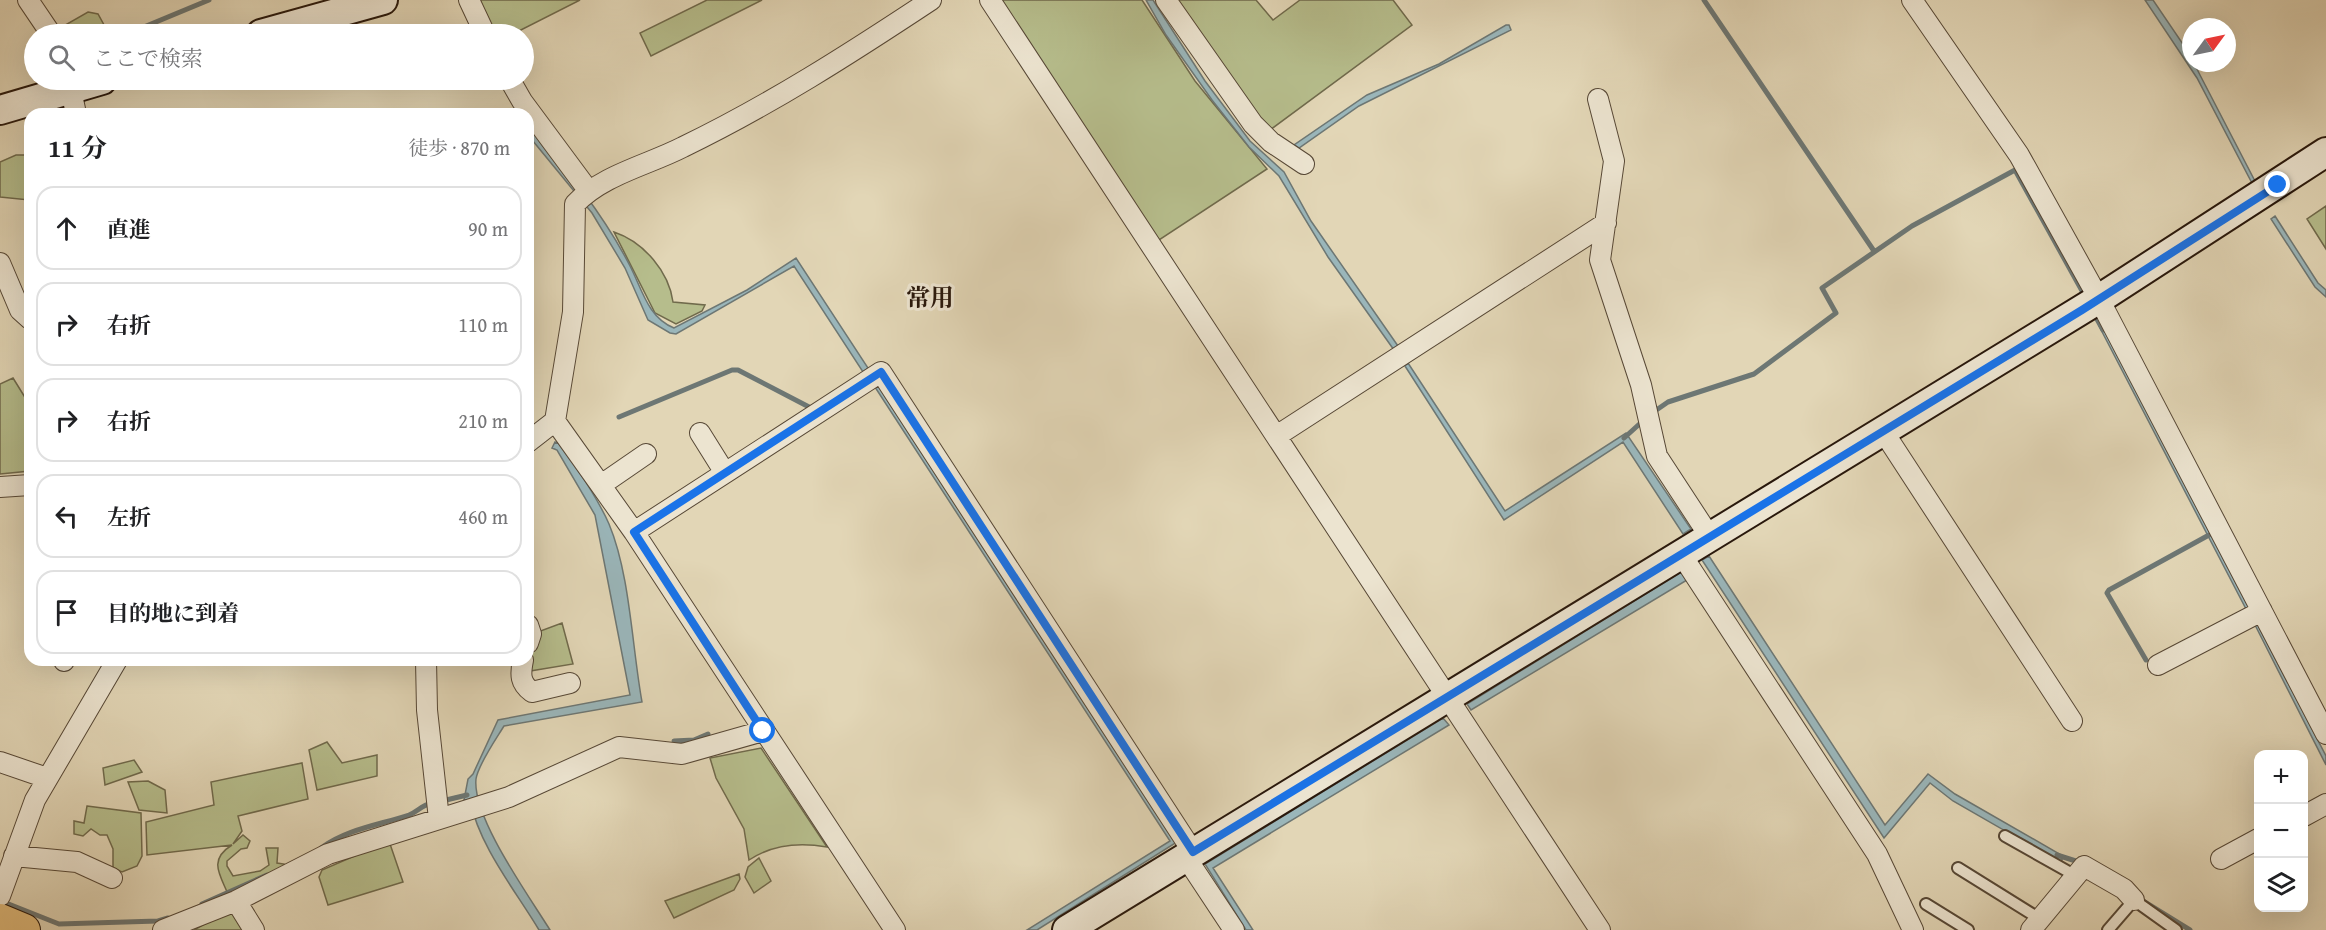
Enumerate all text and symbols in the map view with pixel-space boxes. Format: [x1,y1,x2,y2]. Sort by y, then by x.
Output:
north arrow [2182,18,2236,72]
search box [24,24,534,90]
icon: search [45,41,78,74]
text: ここで検索 [93,42,203,74]
text: 11 分 [48,128,107,167]
text: 徒歩 · 870 m [408,133,510,162]
route end [2264,171,2290,197]
icon: ahead [50,212,83,245]
text: 直進 [107,213,151,245]
text: 90 m [468,214,508,243]
district label: 常用 [906,280,954,315]
icon: right [50,308,83,341]
text: 右折 [107,309,151,341]
text: 110 m [458,310,508,339]
icon: right [50,404,83,437]
text: 右折 [107,405,151,437]
text: 210 m [458,406,508,435]
icon: left [50,500,83,533]
text: 左折 [107,501,151,533]
text: 460 m [458,502,508,531]
icon: arrive [50,596,83,629]
text: 目的地に到着 [107,597,239,629]
route start [749,717,775,743]
map controls [2254,750,2308,912]
button: + [2254,750,2308,804]
button: − [2254,804,2308,858]
button: layers [2254,858,2308,912]

